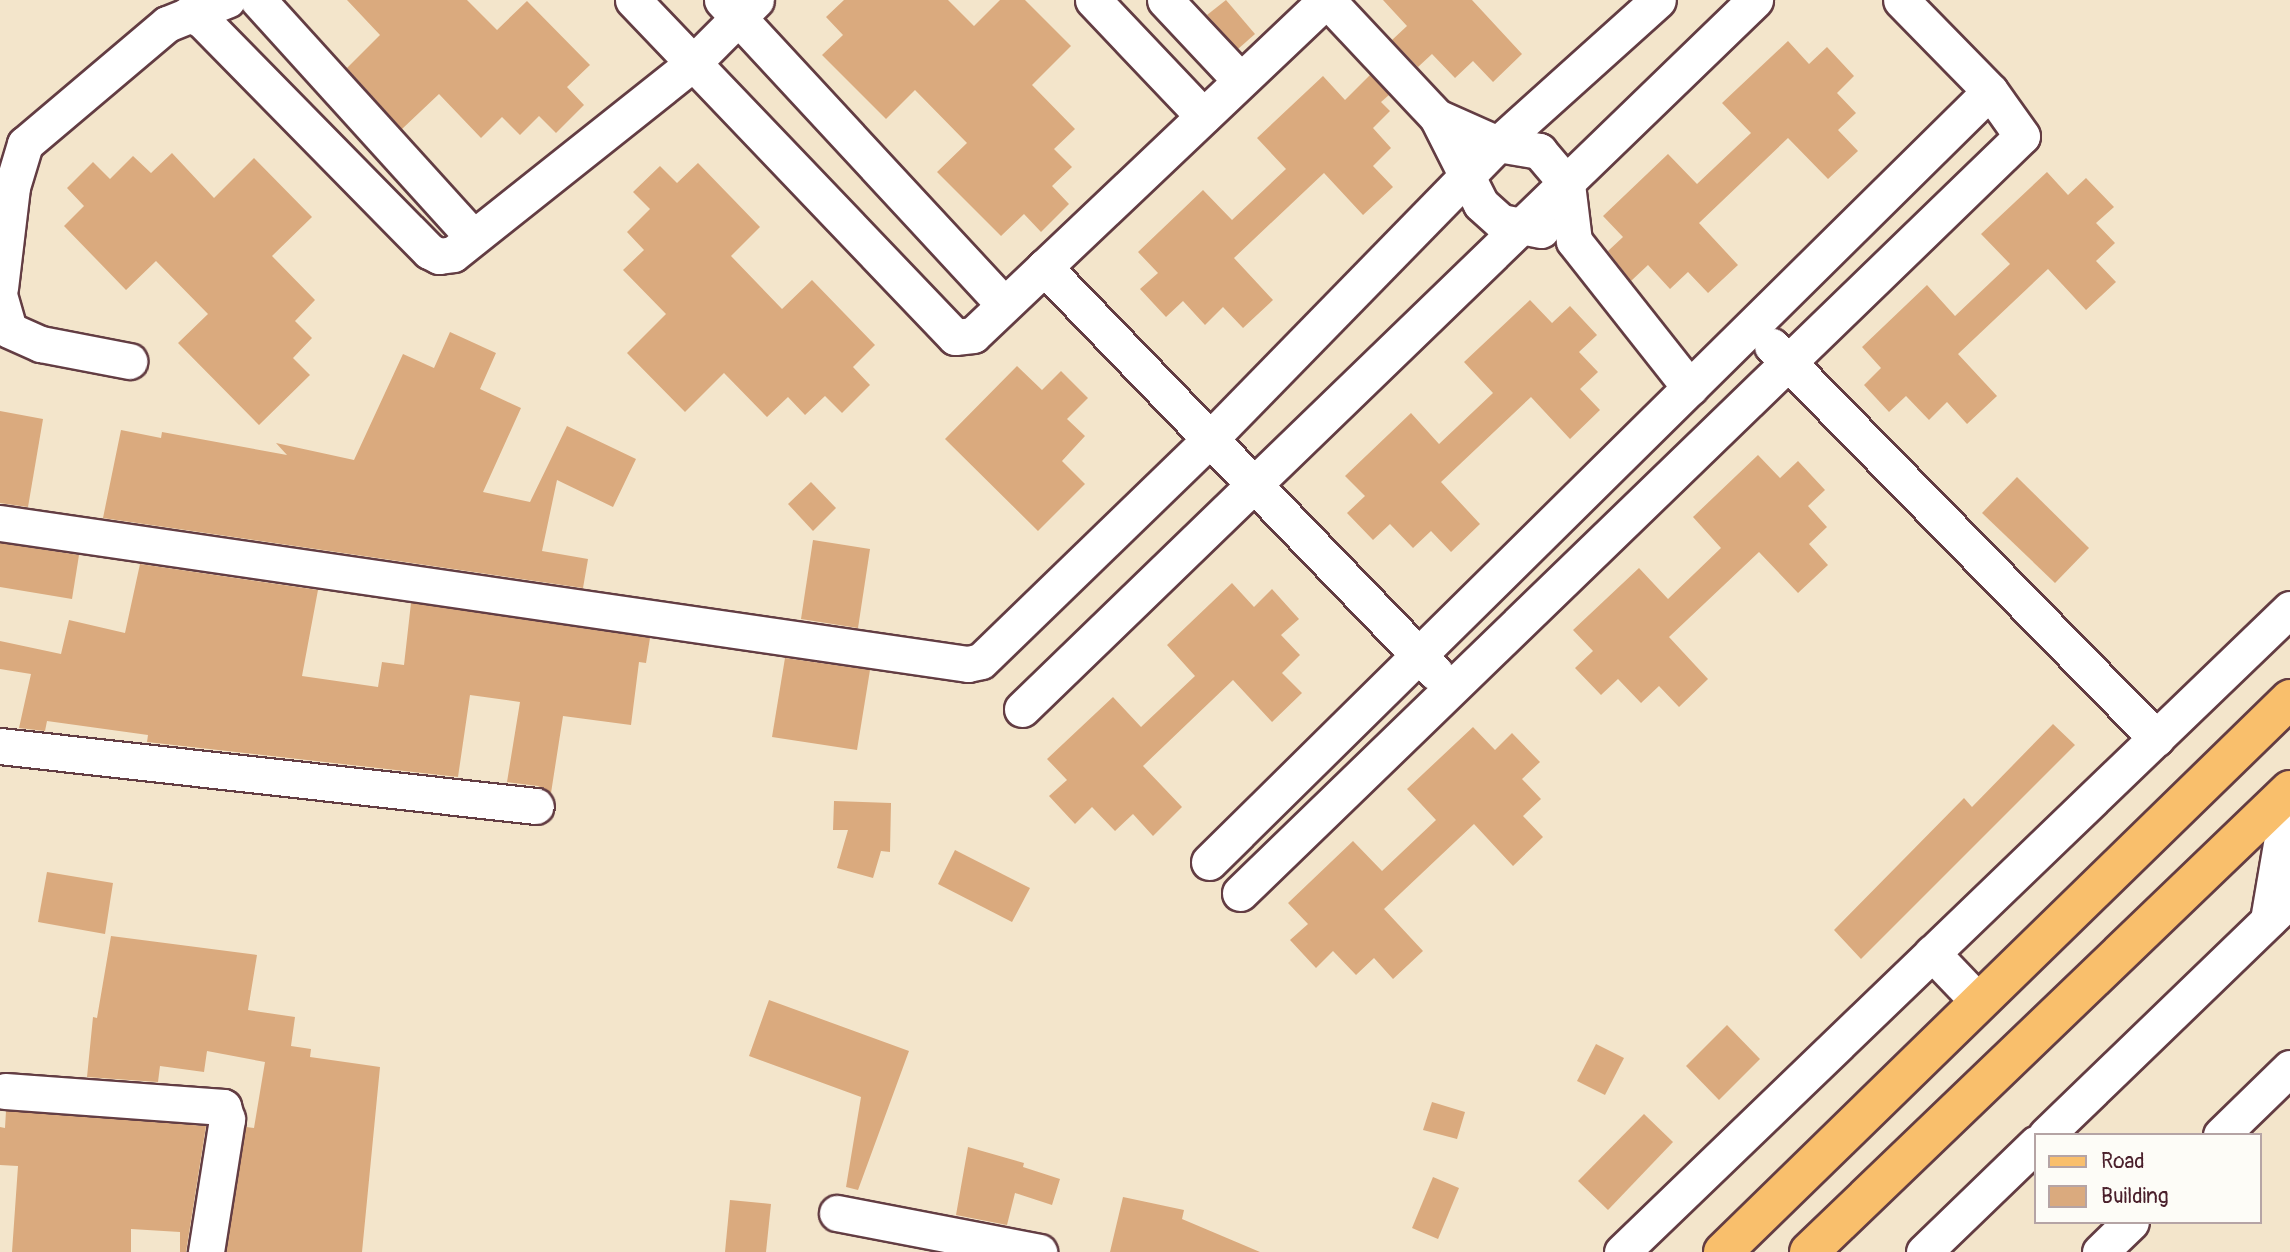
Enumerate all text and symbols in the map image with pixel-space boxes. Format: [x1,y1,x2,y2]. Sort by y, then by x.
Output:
legend [2035,1133,2262,1224]
text: Road [2101,1148,2145,1175]
text: Building [2101,1183,2168,1210]

